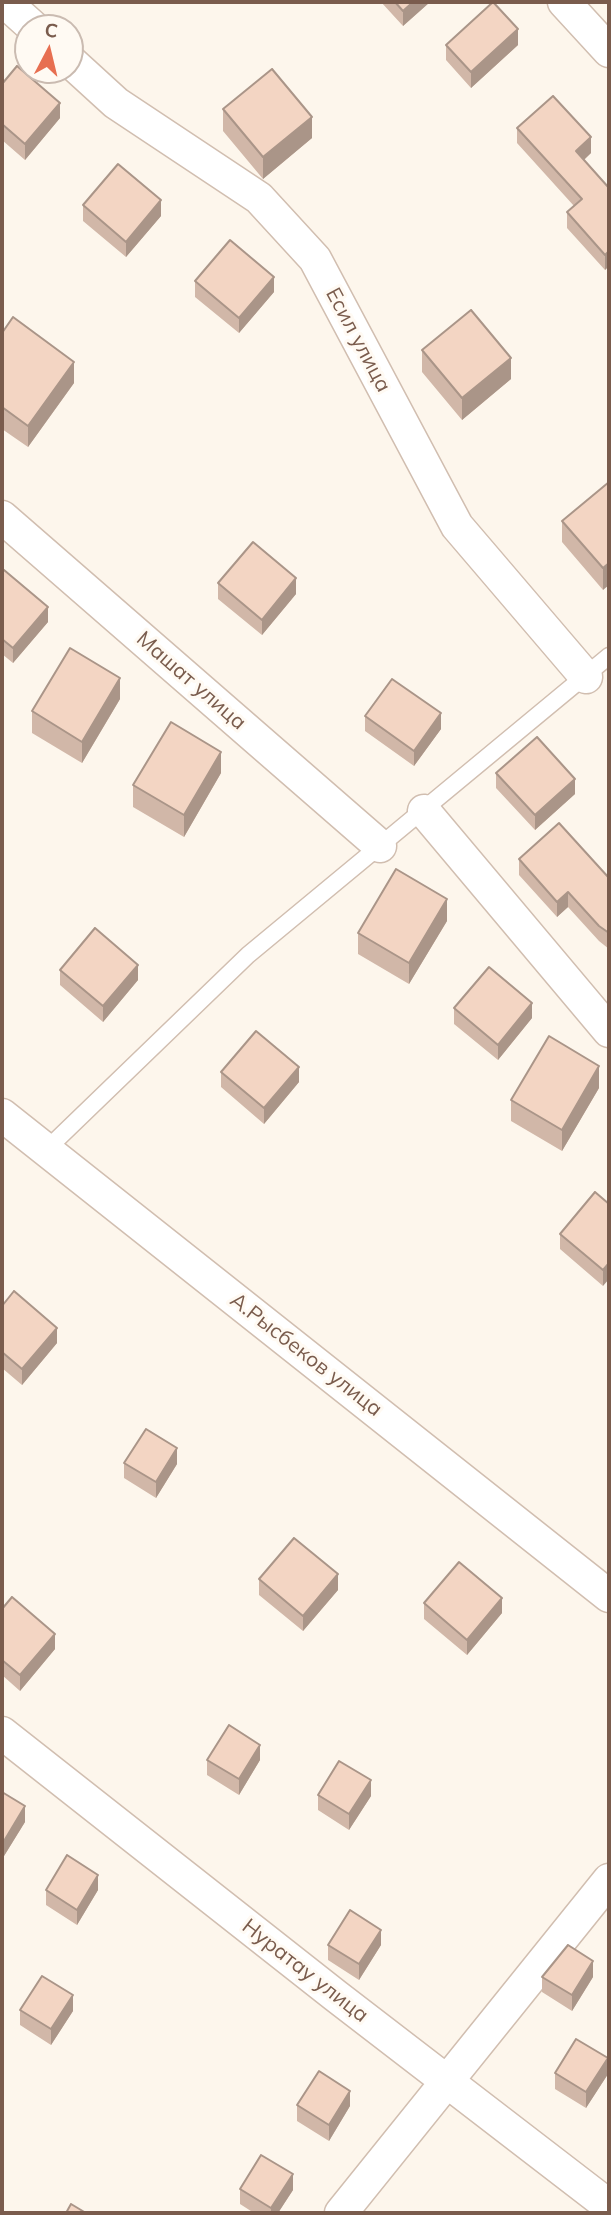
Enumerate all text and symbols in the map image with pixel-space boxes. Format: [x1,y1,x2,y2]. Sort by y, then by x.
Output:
north arrow [14,14,84,84]
text: С [43,17,59,43]
street label: Есил улица [320,284,396,396]
street label: Машат улица [131,627,251,735]
street label: А.Рысбеков улица [225,1288,387,1422]
street label: Нуратау улица [237,1914,373,2028]

